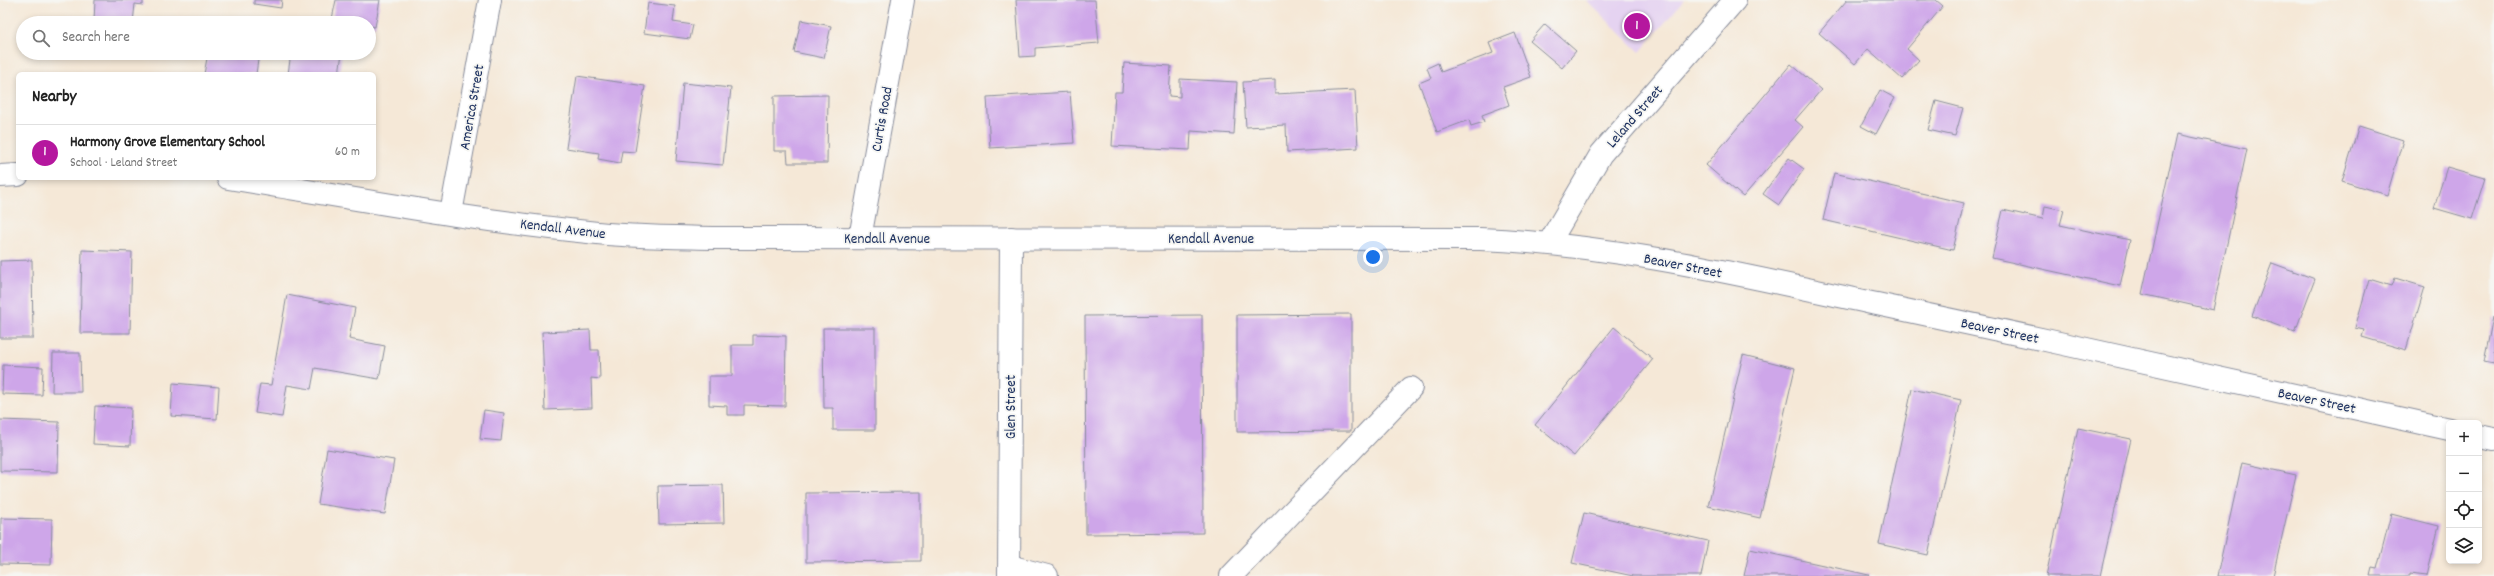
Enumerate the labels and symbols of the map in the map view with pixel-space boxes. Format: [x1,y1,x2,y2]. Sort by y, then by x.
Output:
pin: 1 [1624,11,1650,41]
street label: America Street [455,62,491,152]
street label: Leland Street [1602,81,1669,154]
street label: Curtis Road [866,85,899,154]
street label: Kendall Avenue [519,214,607,246]
street label: Kendall Avenue [844,229,930,251]
street label: Kendall Avenue [1168,229,1254,251]
your location [1363,247,1383,267]
street label: Beaver Street [1642,249,1724,285]
street label: Beaver Street [1959,313,2041,351]
street label: Glen Street [1001,374,1023,439]
street label: Beaver Street [2276,383,2358,421]

